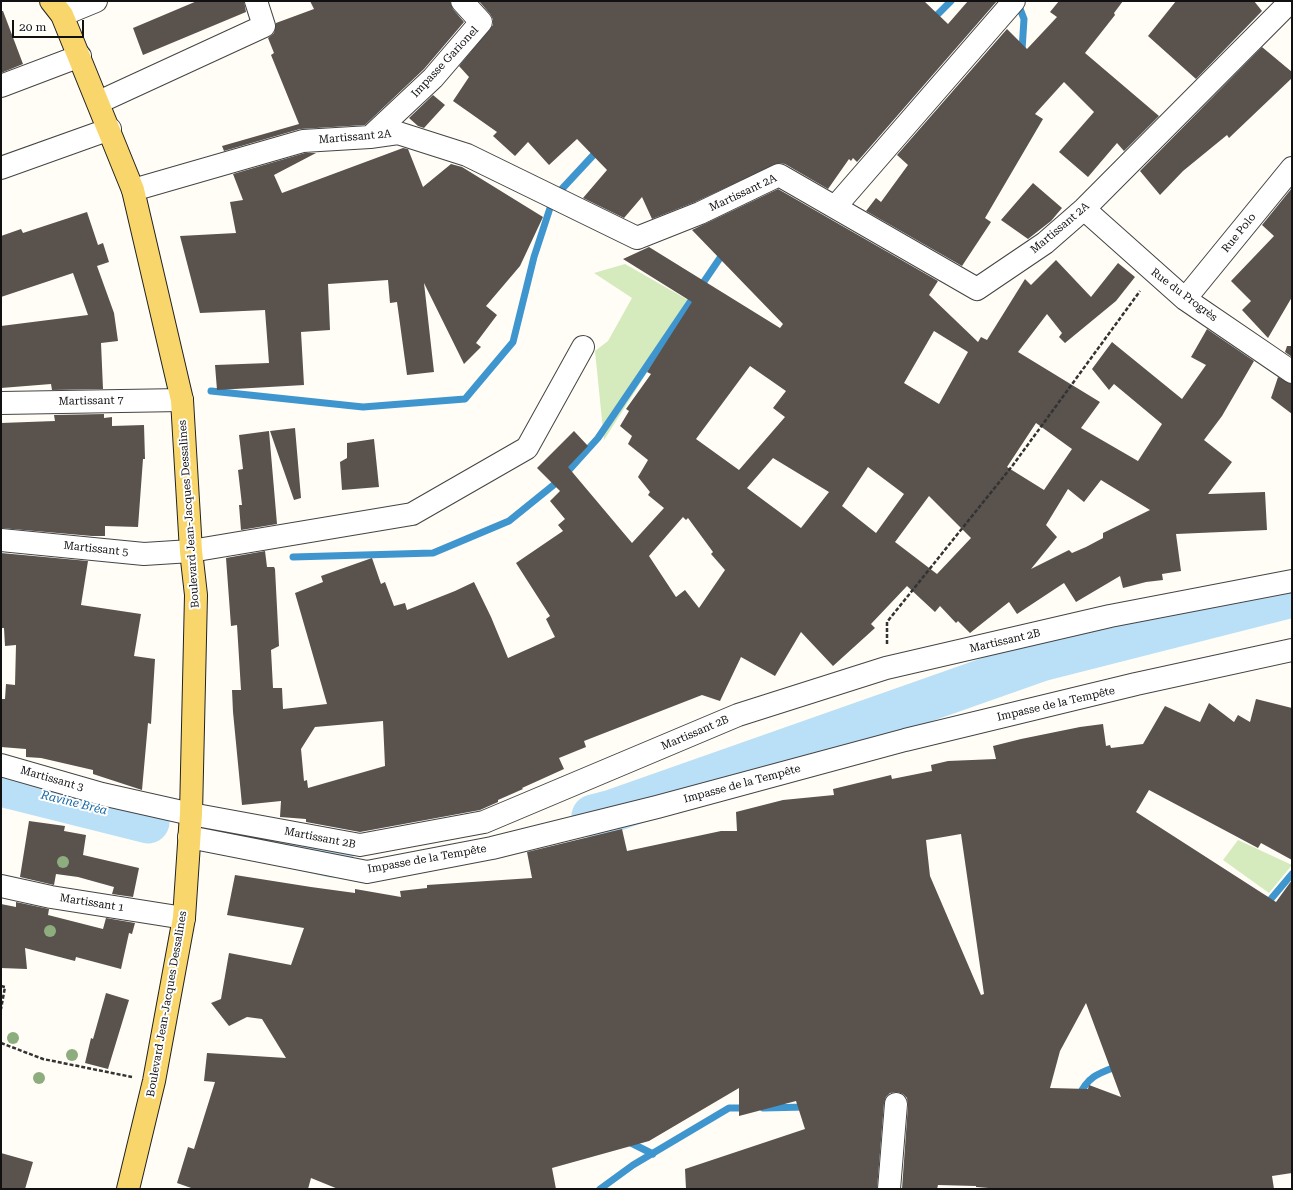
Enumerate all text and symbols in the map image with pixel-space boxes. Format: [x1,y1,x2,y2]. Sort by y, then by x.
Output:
scale bar [14,12,86,38]
text: 20 m [19,20,46,34]
street label: Impasse Garionel [409,24,481,100]
street label: Martissant 2A [318,127,392,147]
street label: Martissant 2A [707,172,779,214]
street label: Martissant 2A [1028,200,1092,256]
street label: Rue Polo [1219,211,1259,255]
street label: Rue du Progrès [1148,266,1220,324]
street label: Martissant 7 [58,394,124,408]
street label: Boulevard Jean-Jacques Dessalines [176,419,202,609]
street label: Martissant 5 [63,539,129,559]
street label: Martissant 2B [968,626,1042,656]
street label: Impasse de la Tempête [996,684,1116,724]
street label: Martissant 2B [659,713,731,753]
street label: Impasse de la Tempête [682,762,802,806]
street label: Martissant 3 [19,764,85,794]
water label: Ravine Bréa [39,788,109,818]
street label: Martissant 2B [283,825,357,851]
street label: Impasse de la Tempête [367,842,487,876]
street label: Martissant 1 [59,891,125,915]
street label: Boulevard Jean-Jacques Dessalines [144,910,190,1098]

